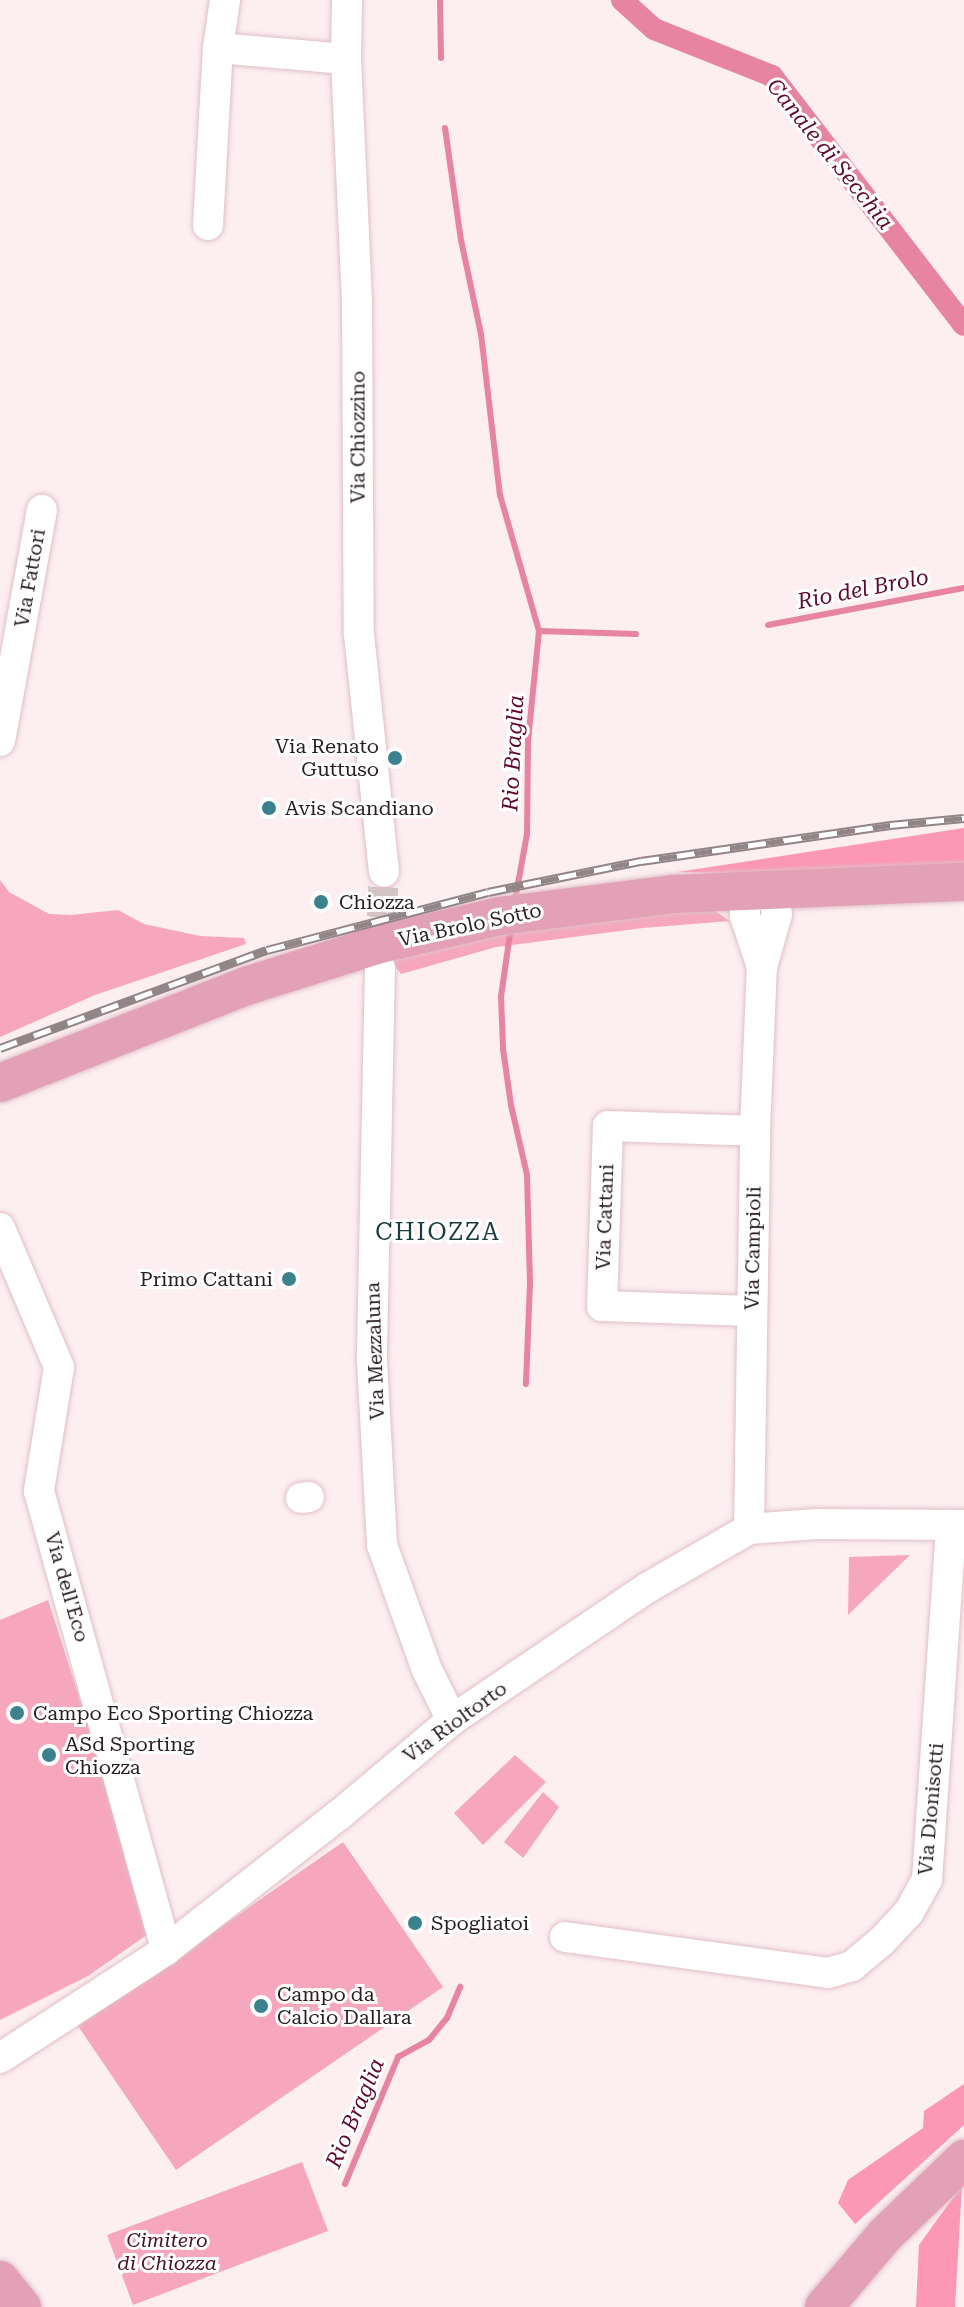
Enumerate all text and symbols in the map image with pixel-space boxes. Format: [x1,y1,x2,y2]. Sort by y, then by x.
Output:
water label: Canale di Secchia [761,73,899,235]
street label: Via Chiozzino [346,371,370,503]
street label: Via Fattori [10,527,50,629]
water label: Rio del Brolo [795,563,931,615]
water label: Rio Braglia [497,694,529,812]
place label: Via Renato Guttuso [275,734,379,781]
marker: Via Renato Guttuso [386,749,404,767]
place label: Avis Scandiano [285,796,434,820]
marker: Avis Scandiano [260,799,278,817]
place label: Chiozza [339,890,415,914]
marker: Chiozza [310,891,332,913]
street label: Via Brolo Sotto [396,898,544,952]
street label: Via Cattani [591,1163,619,1271]
street label: Via Campioli [740,1186,766,1310]
district label: CHIOZZA [375,1219,501,1247]
place label: Primo Cattani [140,1267,273,1291]
marker: Primo Cattani [280,1270,298,1288]
street label: Via Mezzaluna [361,1282,389,1420]
street label: Via dell'Eco [40,1529,94,1645]
street label: Via Rioltorto [398,1676,512,1768]
place label: Campo Eco Sporting Chiozza [33,1701,313,1725]
marker: Campo Eco Sporting Chiozza [8,1704,26,1722]
place label: ASd Sporting Chiozza [65,1732,194,1779]
street label: Via Dionisotti [913,1742,949,1876]
marker: ASd Sporting Chiozza [40,1746,58,1764]
place label: Spogliatoi [431,1911,529,1935]
marker: Spogliatoi [406,1914,424,1932]
place label: Campo da Calcio Dallara [277,1982,412,2029]
marker: Campo da Calcio Dallara [252,1997,270,2015]
water label: Rio Braglia [320,2054,390,2172]
park label: Cimitero di Chiozza [117,2229,217,2276]

